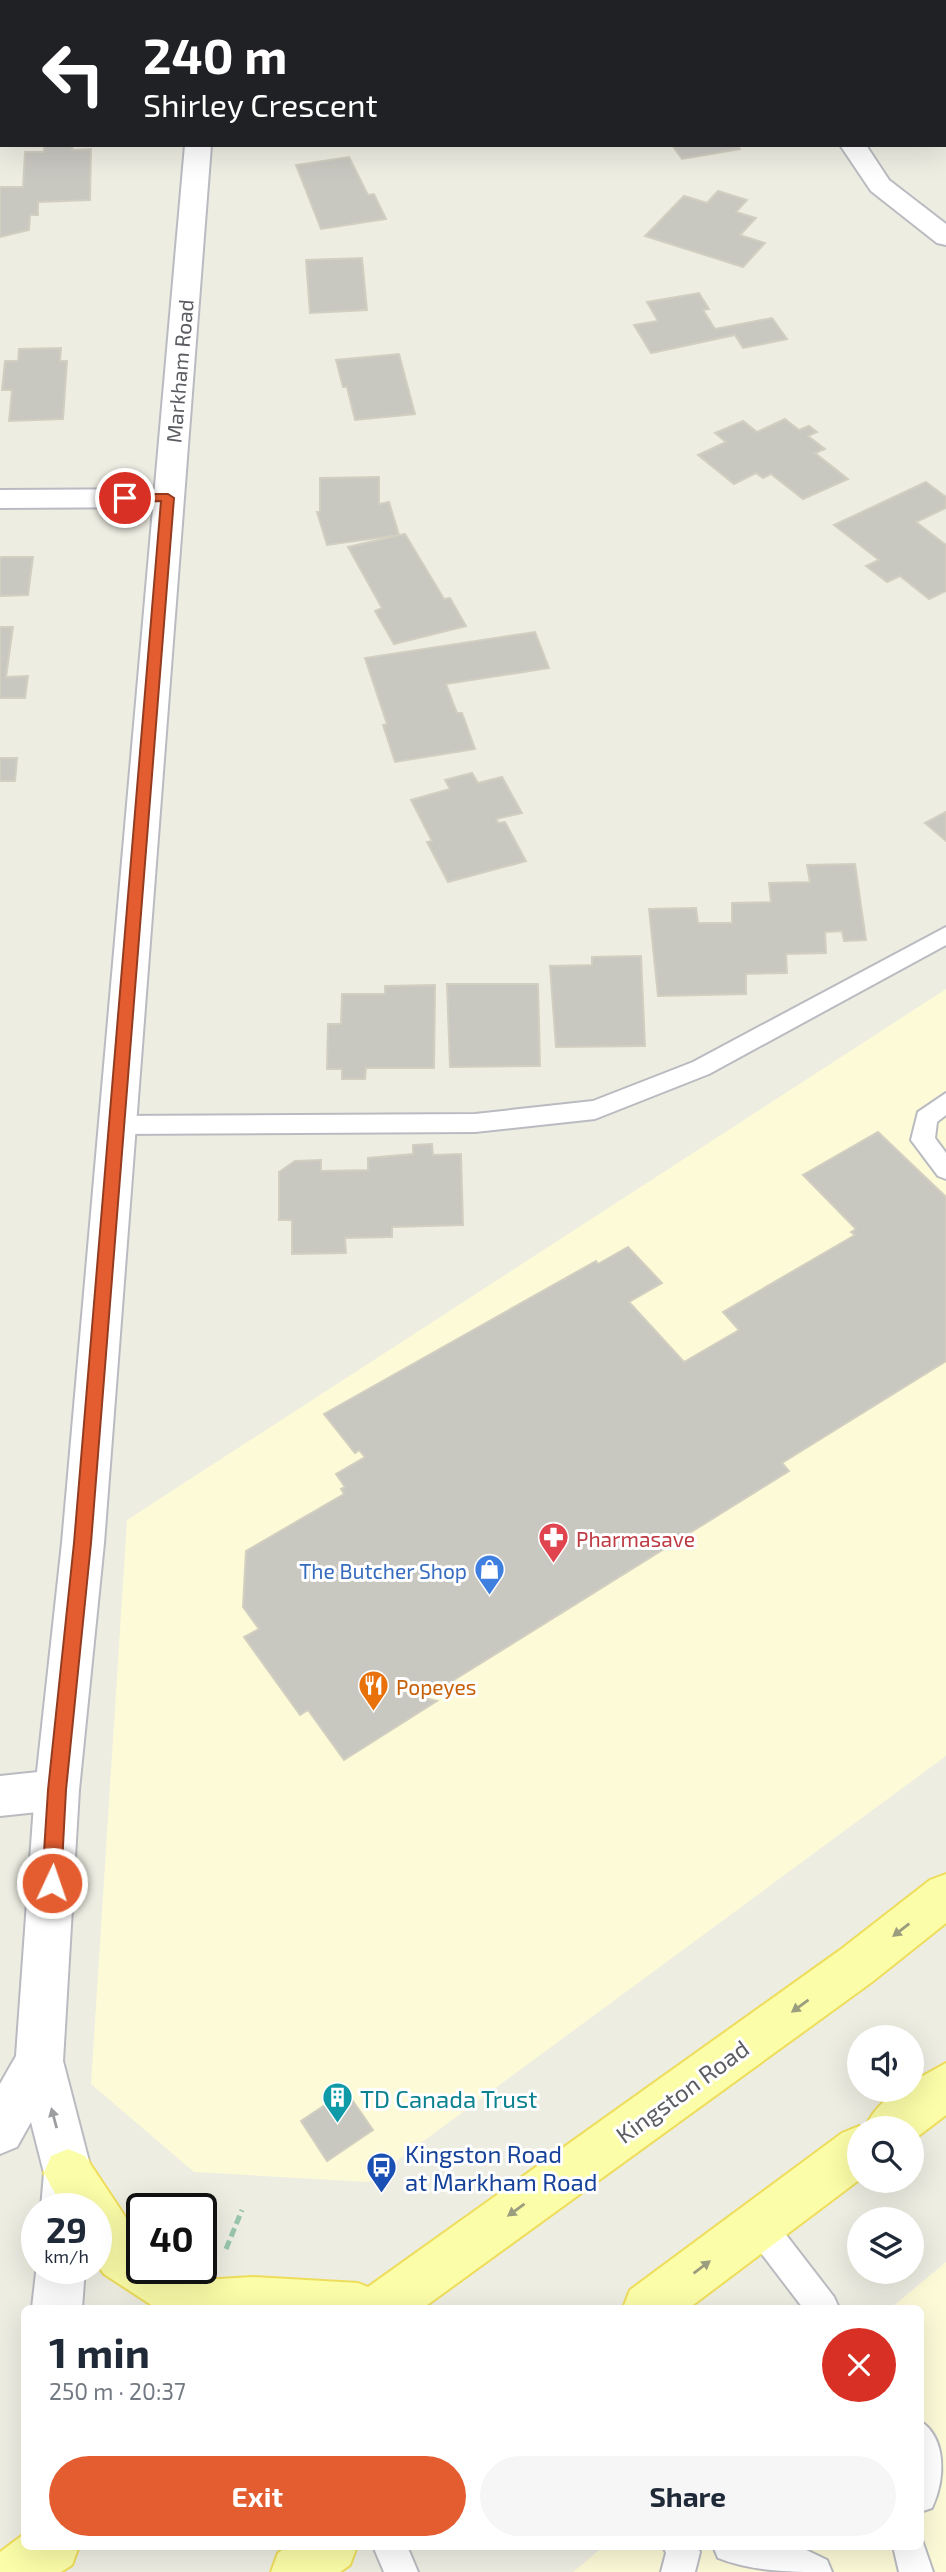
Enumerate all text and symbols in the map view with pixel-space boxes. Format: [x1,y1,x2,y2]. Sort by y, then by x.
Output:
text: 240 m [143,25,287,84]
icon: left [28,28,119,119]
text: Shirley Crescent [143,85,378,123]
street label: Markham Road [160,298,198,444]
pin [95,468,155,528]
icon: arrive [106,479,144,517]
pharmacy icon: Pharmasave [536,1521,570,1565]
place label: Pharmasave [576,1526,695,1551]
shop icon: The Butcher Shop [473,1553,507,1597]
place label: The Butcher Shop [299,1558,467,1583]
restaurant icon: Popeyes [356,1669,390,1713]
place label: Popeyes [396,1674,477,1699]
position arrow [15,1846,89,1920]
one-way arrow [892,1923,910,1937]
one-way arrow [791,1998,809,2012]
map controls [847,2025,924,2284]
button: sound [847,2025,924,2102]
street label: Kingston Road [610,2033,754,2149]
building icon: TD Canada Trust [320,2081,354,2125]
place label: TD Canada Trust [360,2084,537,2113]
one-way arrow [48,2107,59,2129]
button: search [847,2116,924,2193]
place label: Kingston Road at Markham Road [405,2139,598,2196]
bus stop icon: Kingston Road at Markham Road [365,2150,399,2194]
speed limit sign: 40 [126,2193,217,2284]
one-way arrow [507,2203,526,2217]
button: layers [847,2207,924,2284]
text: 29 [46,2208,87,2250]
text: km/h [44,2245,89,2267]
one-way arrow [693,2260,711,2275]
text: 1 min [49,2326,150,2376]
button: close [822,2328,896,2402]
text: 250 m · 20:37 [49,2377,186,2405]
button: Exit [49,2456,466,2536]
button: Share [480,2456,896,2536]

